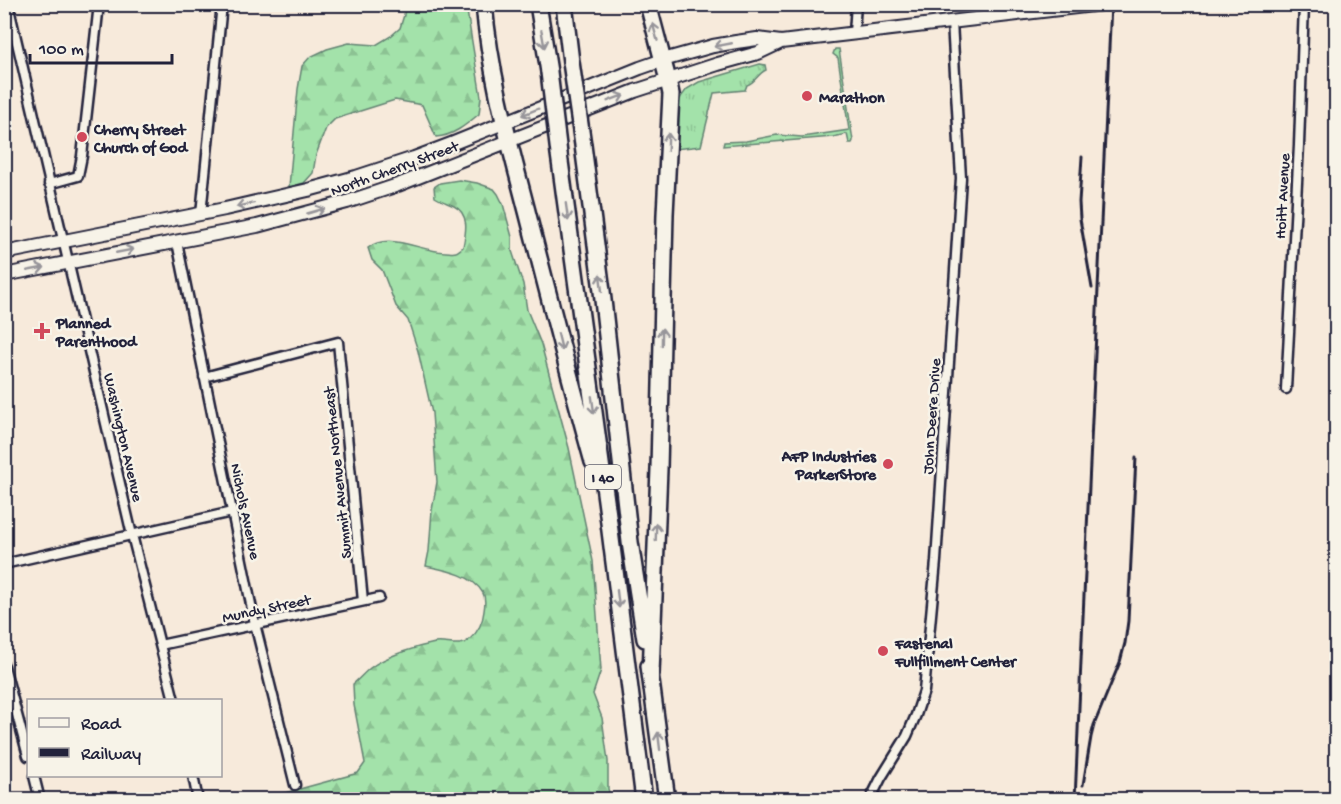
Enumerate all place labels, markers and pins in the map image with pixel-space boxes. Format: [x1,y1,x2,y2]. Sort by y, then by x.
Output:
marker: Marathon [800,89,814,103]
place label: Marathon [819,90,885,109]
place label: Cherry Street Church of God [93,122,189,159]
marker: Cherry Street Church of God [75,130,89,144]
place label: Planned Parenthood [55,316,138,353]
marker: Planned Parenthood [33,322,51,340]
place label: AFP Industries ParkerStore [781,449,877,486]
marker: AFP Industries ParkerStore [881,457,895,471]
place label: Fastenal Fullfillment Center [894,636,1018,673]
marker: Fastenal Fullfillment Center [876,644,890,658]

